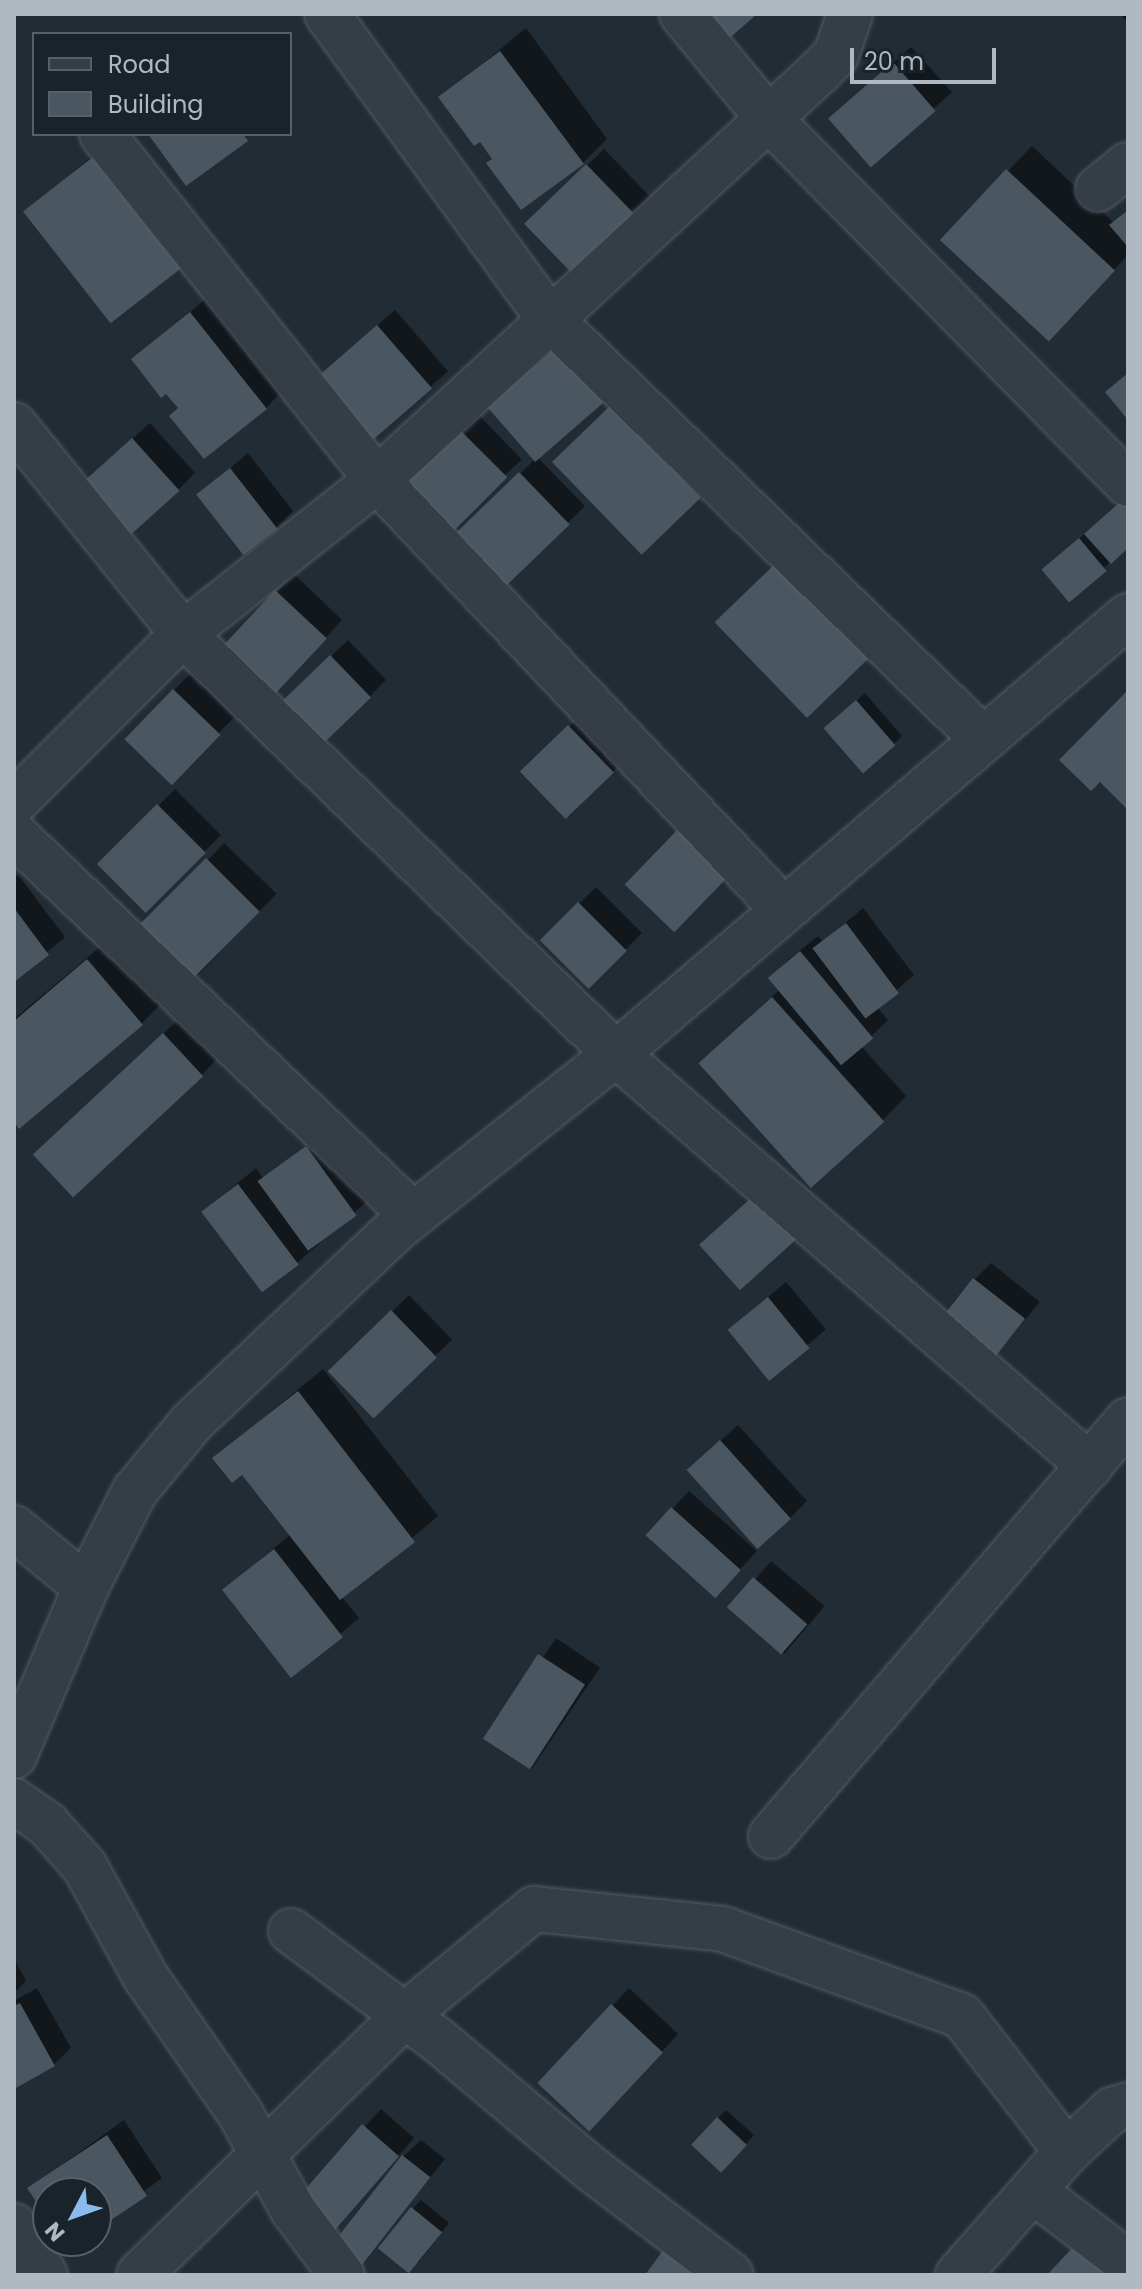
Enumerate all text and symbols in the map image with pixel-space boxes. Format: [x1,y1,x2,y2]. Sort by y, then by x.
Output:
legend [32,32,292,136]
scale bar [854,32,1000,82]
text: 20 m [864,45,924,78]
text: Road [108,48,170,81]
text: Building [108,88,204,121]
north arrow [32,2177,112,2257]
text: N [38,2215,72,2248]

